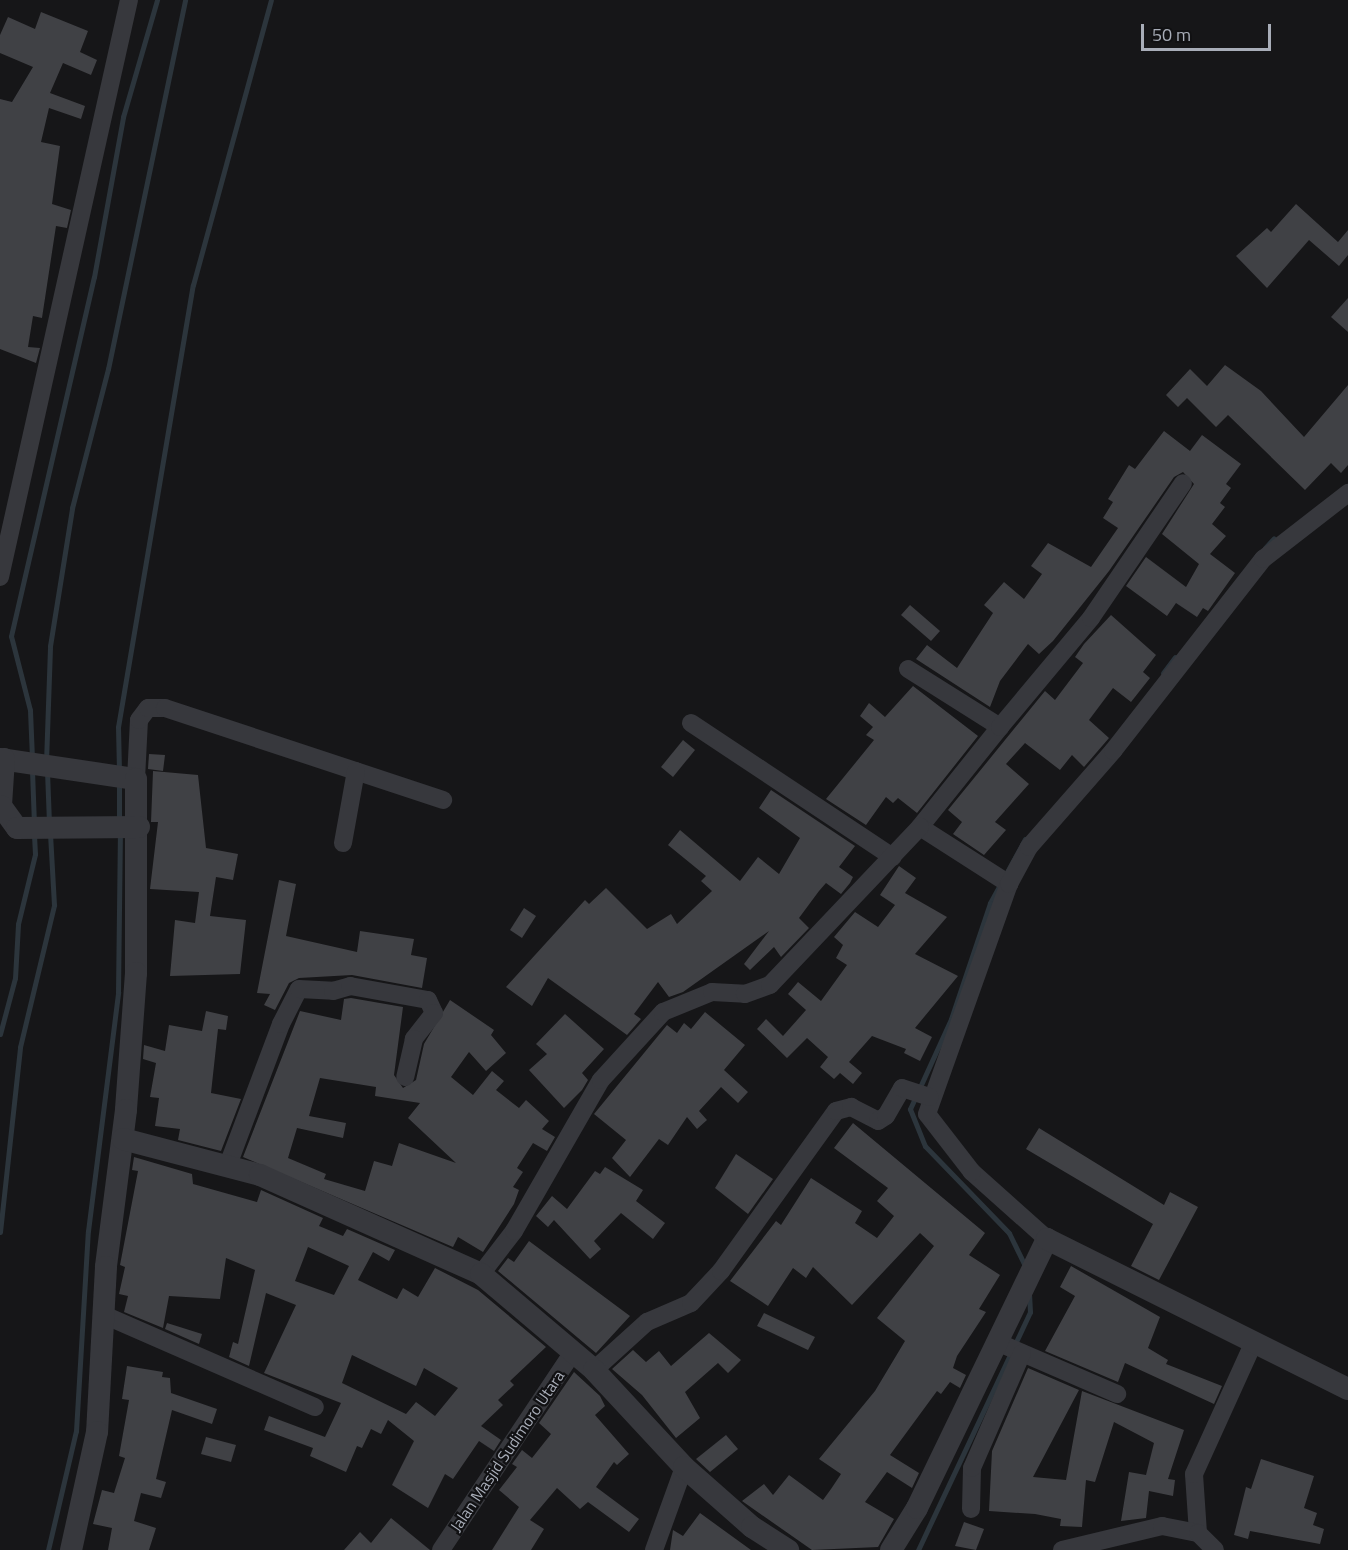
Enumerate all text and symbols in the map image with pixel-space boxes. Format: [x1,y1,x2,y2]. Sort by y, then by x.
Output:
scale bar [1144,12,1274,50]
text: 50 m [1152,21,1191,48]
street label: Jalan Masjid Sudimoro Utara [446,1367,568,1535]

